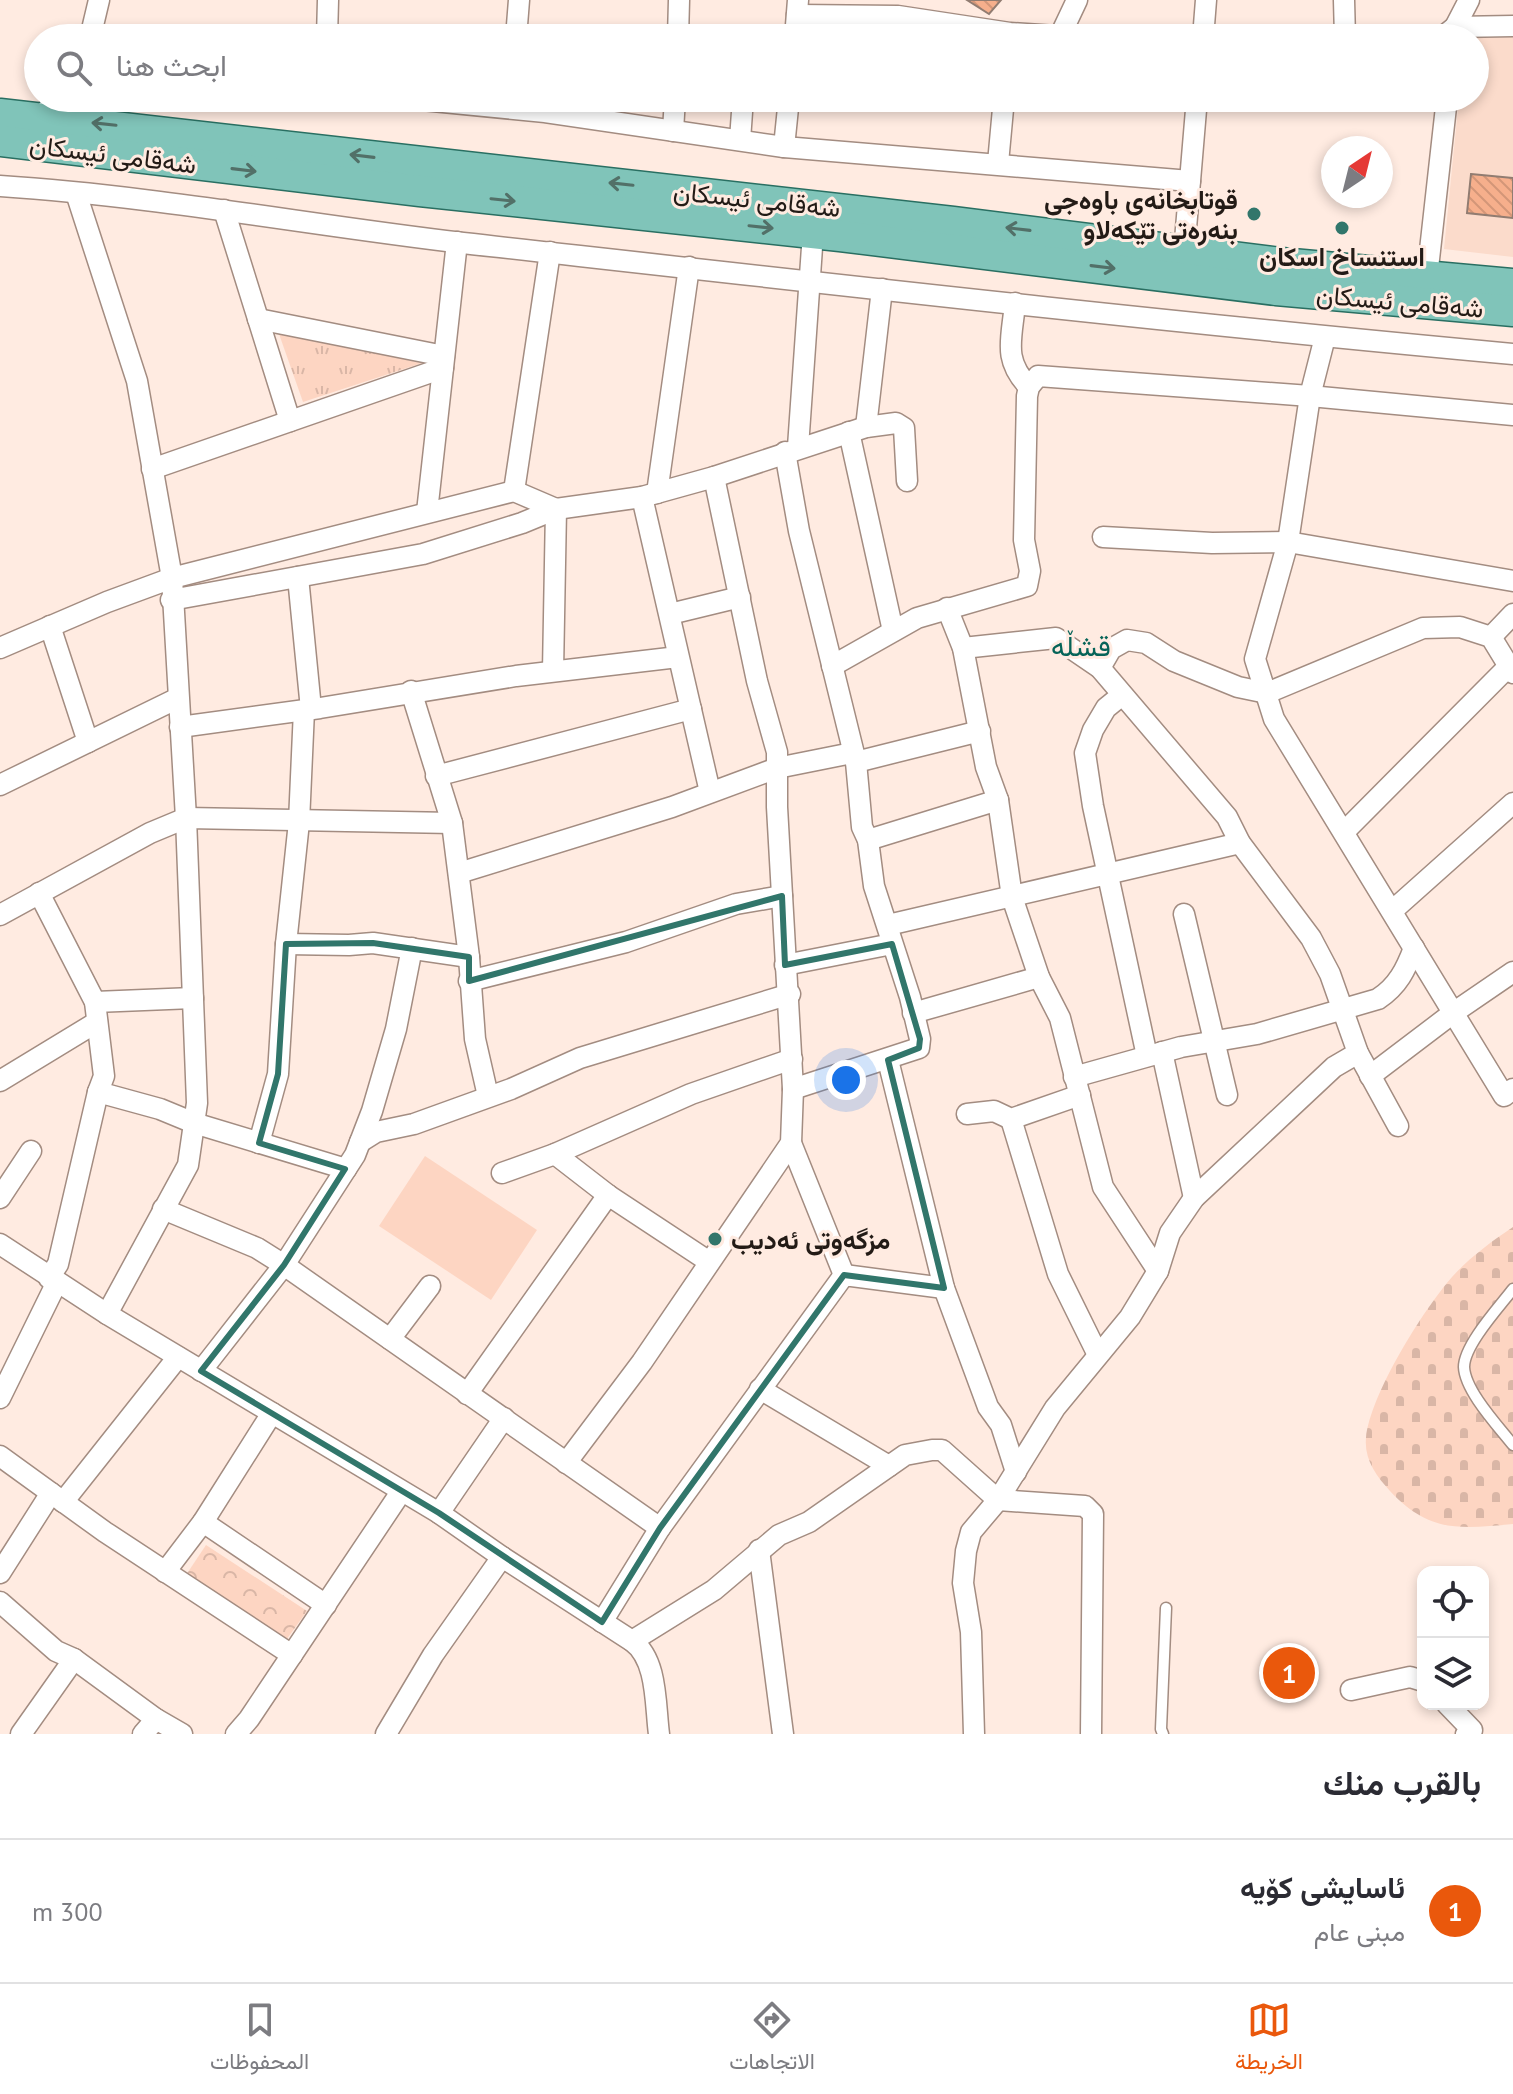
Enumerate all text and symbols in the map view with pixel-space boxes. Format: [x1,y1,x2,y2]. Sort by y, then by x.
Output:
search box [24,24,1489,112]
text: ابحث هنا [116,45,227,84]
icon: search [52,46,96,90]
one-way arrow [91,117,118,132]
street label: شەقامی ئیسکان [28,127,198,181]
north arrow [1321,136,1393,208]
one-way arrow [349,148,376,163]
one-way arrow [231,163,256,178]
street label: شەقامی ئیسکان [672,174,842,224]
one-way arrow [608,177,635,192]
place label: قوتابخانه‌ی باوه‌جی بنه‌ره‌تی تێكه‌لاو [1044,183,1238,246]
one-way arrow [489,192,516,207]
marker: قوتابخانه‌ی باوه‌جی بنه‌ره‌تی تێكه‌لاو [1245,205,1263,223]
marker: استنساخ اسکان [1333,219,1351,237]
one-way arrow [747,220,774,235]
one-way arrow [1005,222,1032,237]
place label: استنساخ اسکان [1259,240,1425,275]
one-way arrow [1090,260,1115,275]
street label: شەقامی ئیسکان [1315,277,1485,325]
district label: قشڵه‌ [1051,627,1111,664]
your location [826,1060,866,1100]
place label: مزگەوتی ئەدیب [731,1223,890,1256]
marker: مزگەوتی ئەدیب [706,1230,724,1248]
map controls [1417,1566,1489,1710]
button: locate [1417,1566,1489,1638]
button: layers [1417,1638,1489,1710]
pin: 1 [1263,1643,1315,1703]
text: بالقرب منك [1323,1760,1481,1804]
text: ئاسایشی کۆیە [1240,1867,1405,1906]
text: 300 m [32,1895,103,1928]
text: 1 [1448,1895,1462,1928]
text: مبنى عام [1314,1915,1405,1948]
tab: المحفوظات [210,1998,309,2081]
tab: الاتجاهات [729,1998,815,2081]
tab: الخريطة [1235,1998,1303,2081]

